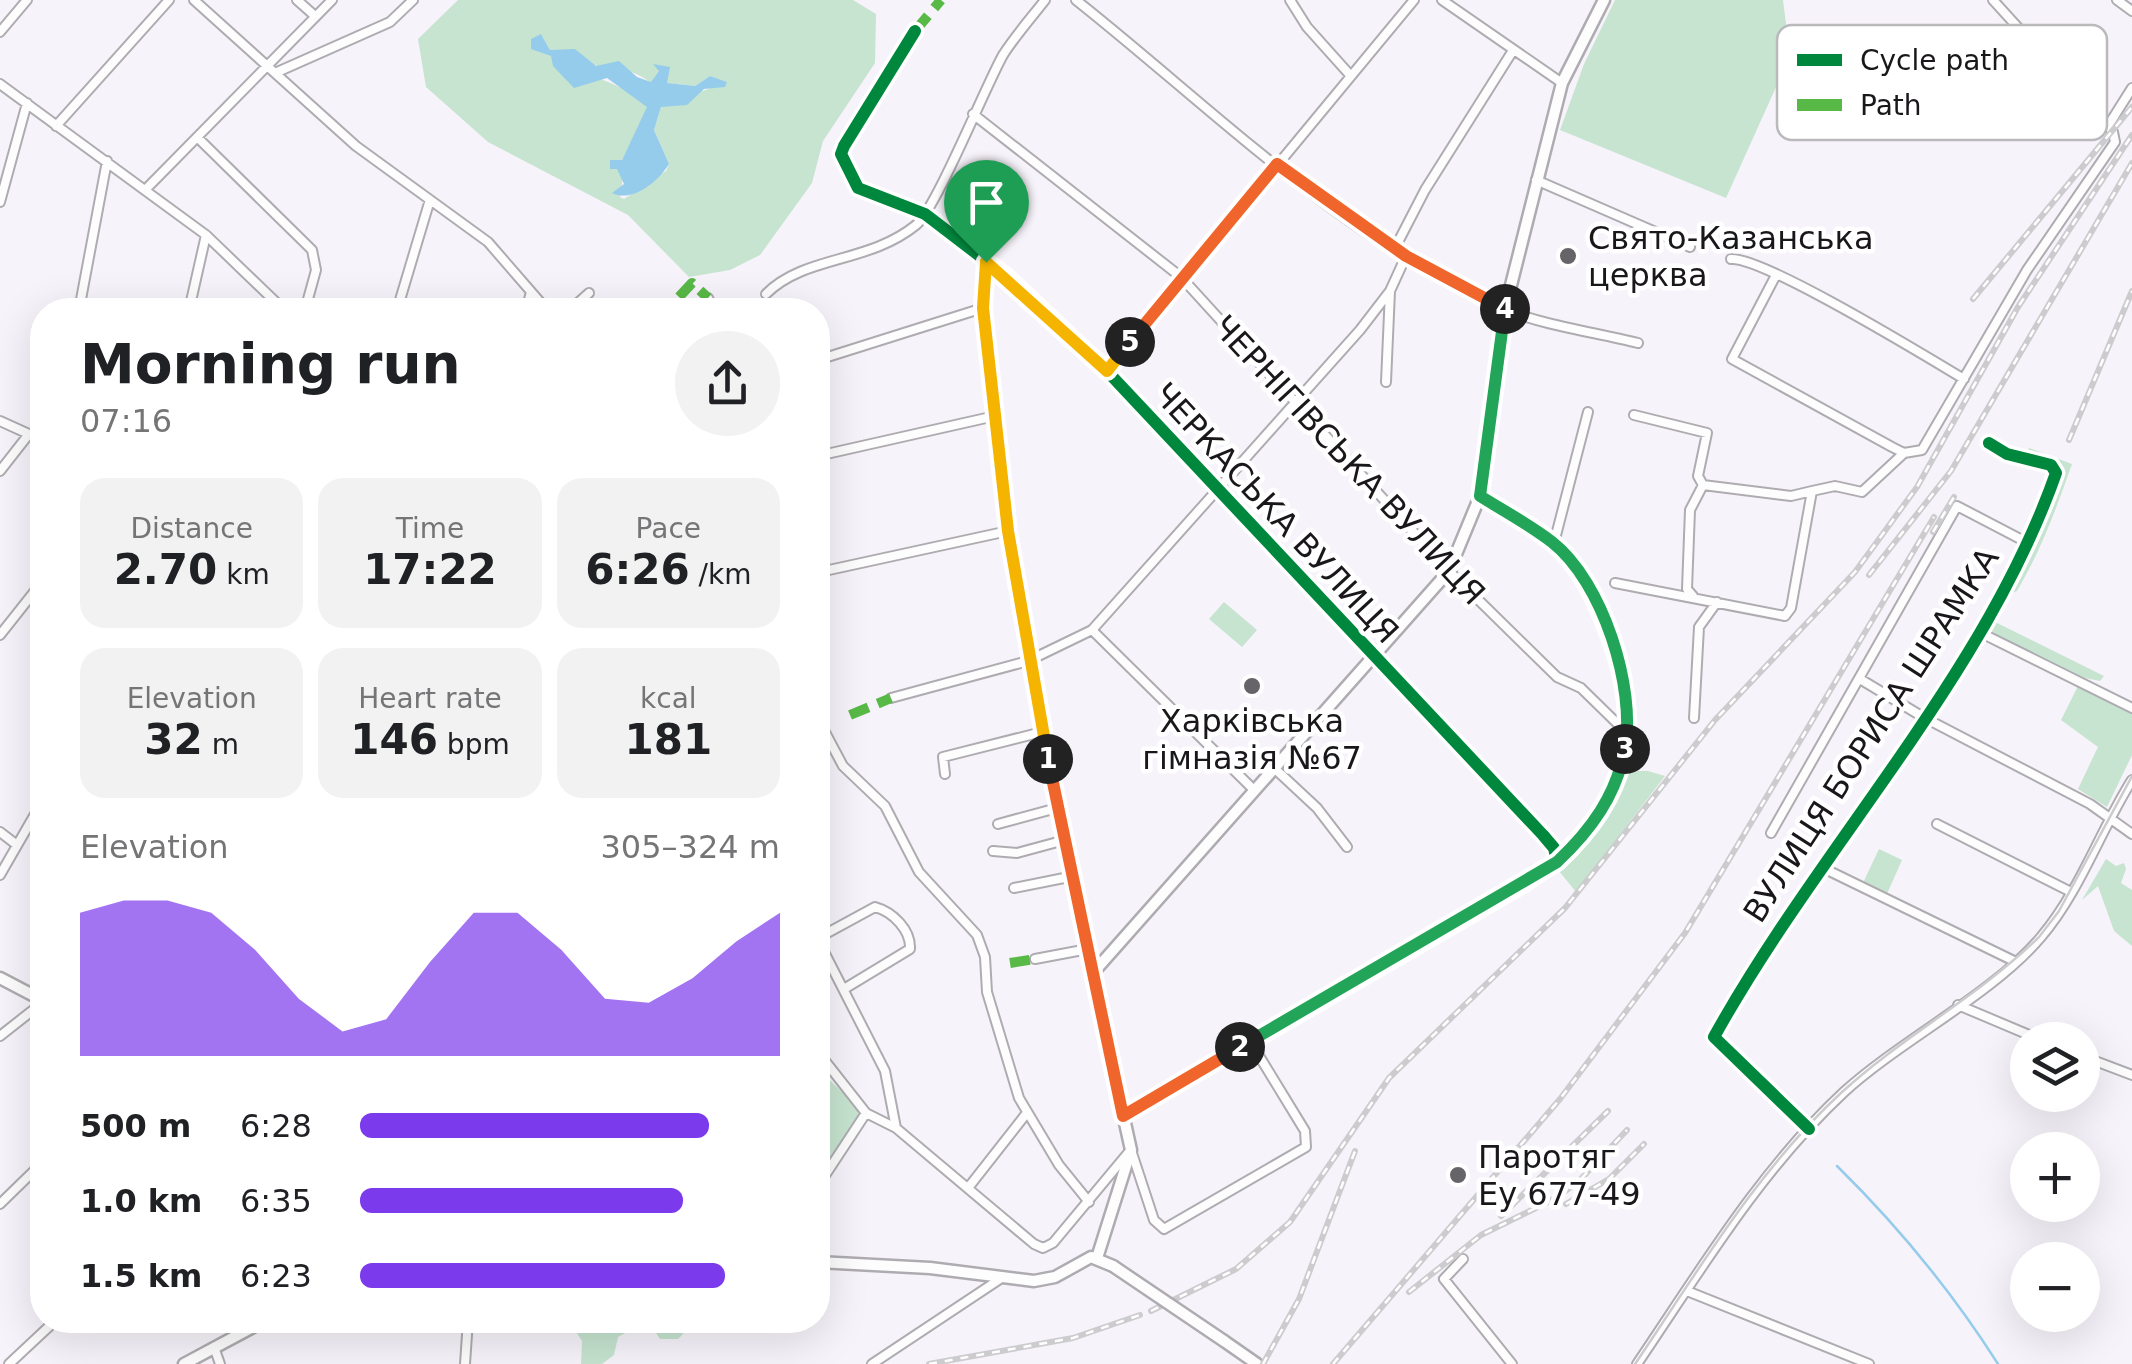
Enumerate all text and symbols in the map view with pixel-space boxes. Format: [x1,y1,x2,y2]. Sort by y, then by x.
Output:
legend [1777,25,2107,140]
text: Cycle path [1860,44,2009,77]
text: Path [1860,89,1922,122]
pin [944,160,1029,263]
icon: arrive [959,175,1014,230]
place label: Свято-Казанська церква [1588,219,1873,294]
marker: Свято-Казанська церква [1557,245,1579,267]
pin: 4 [1480,284,1530,334]
text: 4 [1495,292,1515,325]
street label: ЧЕРНІГІВСЬКА ВУЛИЦЯ [1205,308,1493,612]
pin: 5 [1105,317,1155,367]
text: 5 [1120,325,1140,358]
button: share [675,331,780,436]
text: Morning run [80,332,461,396]
street label: ЧЕРКАСЬКА ВУЛИЦЯ [1146,375,1406,651]
text: 07:16 [80,402,172,440]
text: Distance [130,512,253,545]
text: Time [396,512,464,545]
text: Pace [636,512,701,545]
street label: ВУЛИЦЯ БОРИСА ШРАМКА [1735,540,2007,929]
text: 2.70 [114,545,217,594]
text: 17:22 [363,545,497,594]
text: 6:26 [585,545,690,594]
text: km [217,558,270,591]
text: /km [690,558,751,591]
marker: Харківська гімназія №67 [1241,675,1263,697]
text: Elevation [127,682,257,715]
text: Heart rate [358,682,502,715]
text: kcal [640,682,697,715]
place label: Харківська гімназія №67 [1142,702,1362,777]
text: 32 [144,715,203,764]
text: 146 [350,715,438,764]
text: 181 [624,715,712,764]
pin: 3 [1600,724,1650,774]
text: m [203,728,239,761]
text: bpm [438,728,510,761]
text: 3 [1615,732,1635,765]
pin: 1 [1023,734,1073,784]
text: 1 [1038,742,1058,775]
text: Elevation [80,828,229,866]
text: 305–324 m [601,828,780,866]
pin: 2 [1215,1022,1265,1072]
map controls [2010,1022,2100,1332]
button: layers [2010,1022,2100,1112]
text: 2 [1230,1030,1250,1063]
text: 500 m [80,1107,191,1145]
text: 6:28 [240,1107,312,1145]
button: + [2010,1132,2100,1222]
place label: Паротяг Еу 677-49 [1478,1138,1641,1213]
marker: Паротяг Еу 677-49 [1447,1164,1469,1186]
text: 1.0 km [80,1182,202,1220]
text: 6:35 [240,1182,312,1220]
button: − [2010,1242,2100,1332]
text: 1.5 km [80,1257,202,1295]
text: 6:23 [240,1257,312,1295]

